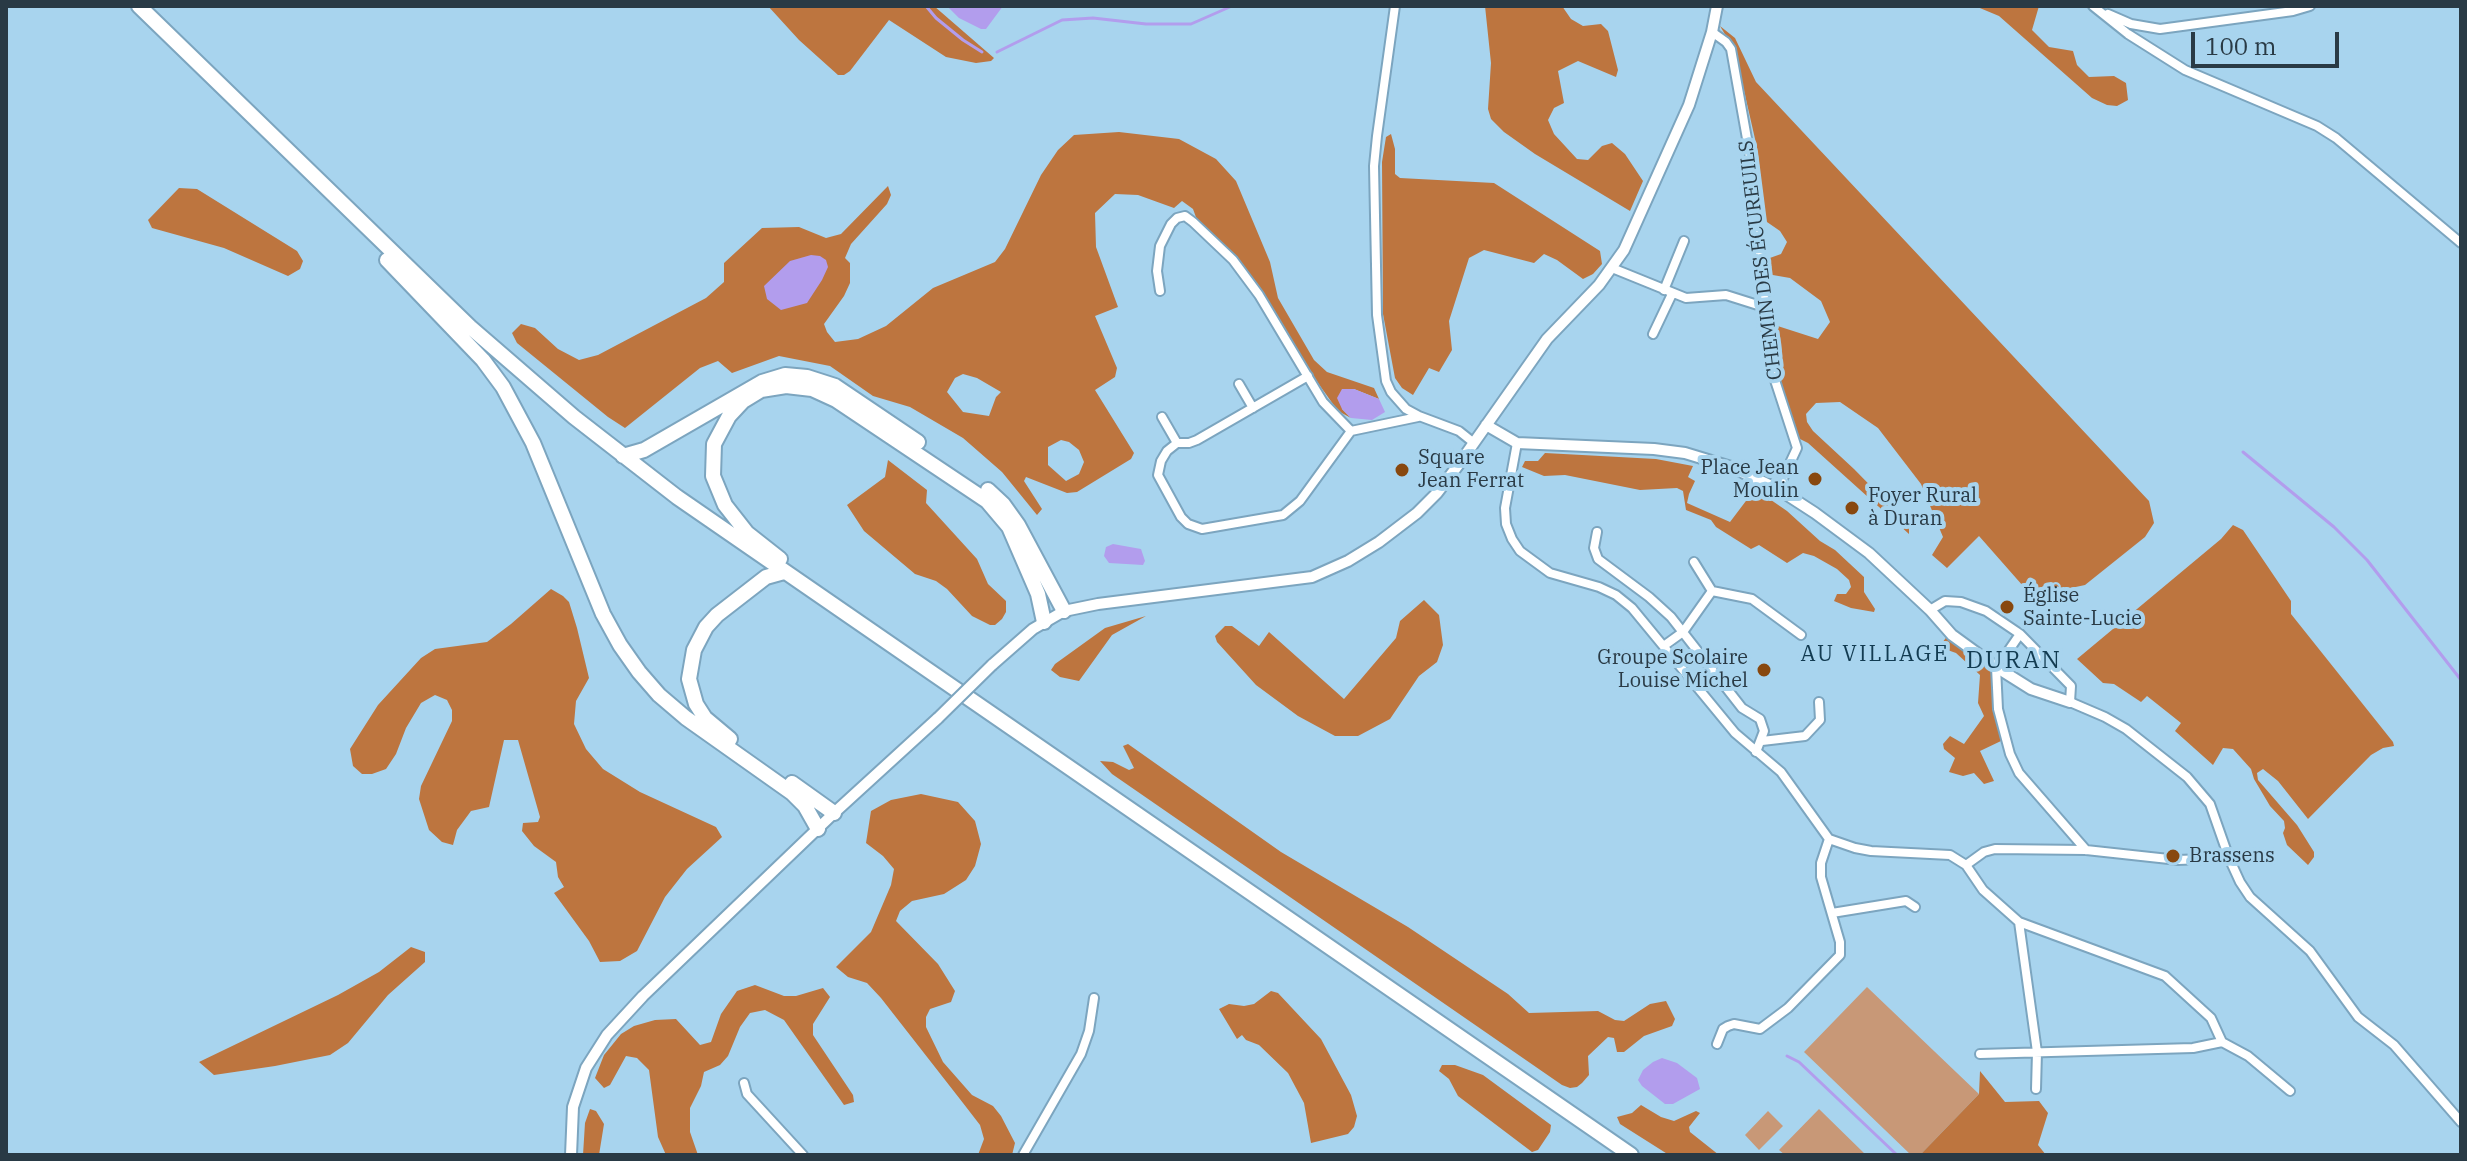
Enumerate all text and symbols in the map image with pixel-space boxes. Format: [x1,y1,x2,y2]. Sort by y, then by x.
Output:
scale bar [2195,16,2343,66]
text: 100 m [2205,30,2277,62]
street label: CHEMIN DES ÉCUREUILS [1734,139,1788,381]
place label: Square Jean Ferrat [1418,446,1524,493]
place label: Place Jean Moulin [1701,456,1799,503]
marker: Square Jean Ferrat [1393,461,1411,479]
marker: Place Jean Moulin [1806,470,1824,488]
place label: Foyer Rural à Duran [1868,484,1977,531]
marker: Foyer Rural à Duran [1843,499,1861,517]
place label: Église Sainte-Lucie [2023,584,2142,631]
marker: Église Sainte-Lucie [1998,598,2016,616]
district label: AU VILLAGE [1801,642,1949,668]
place label: Groupe Scolaire Louise Michel [1597,646,1748,693]
district label: DURAN [1966,647,2062,675]
marker: Groupe Scolaire Louise Michel [1755,661,1773,679]
place label: Brassens [2189,844,2275,868]
marker: Brassens [2164,847,2182,865]

